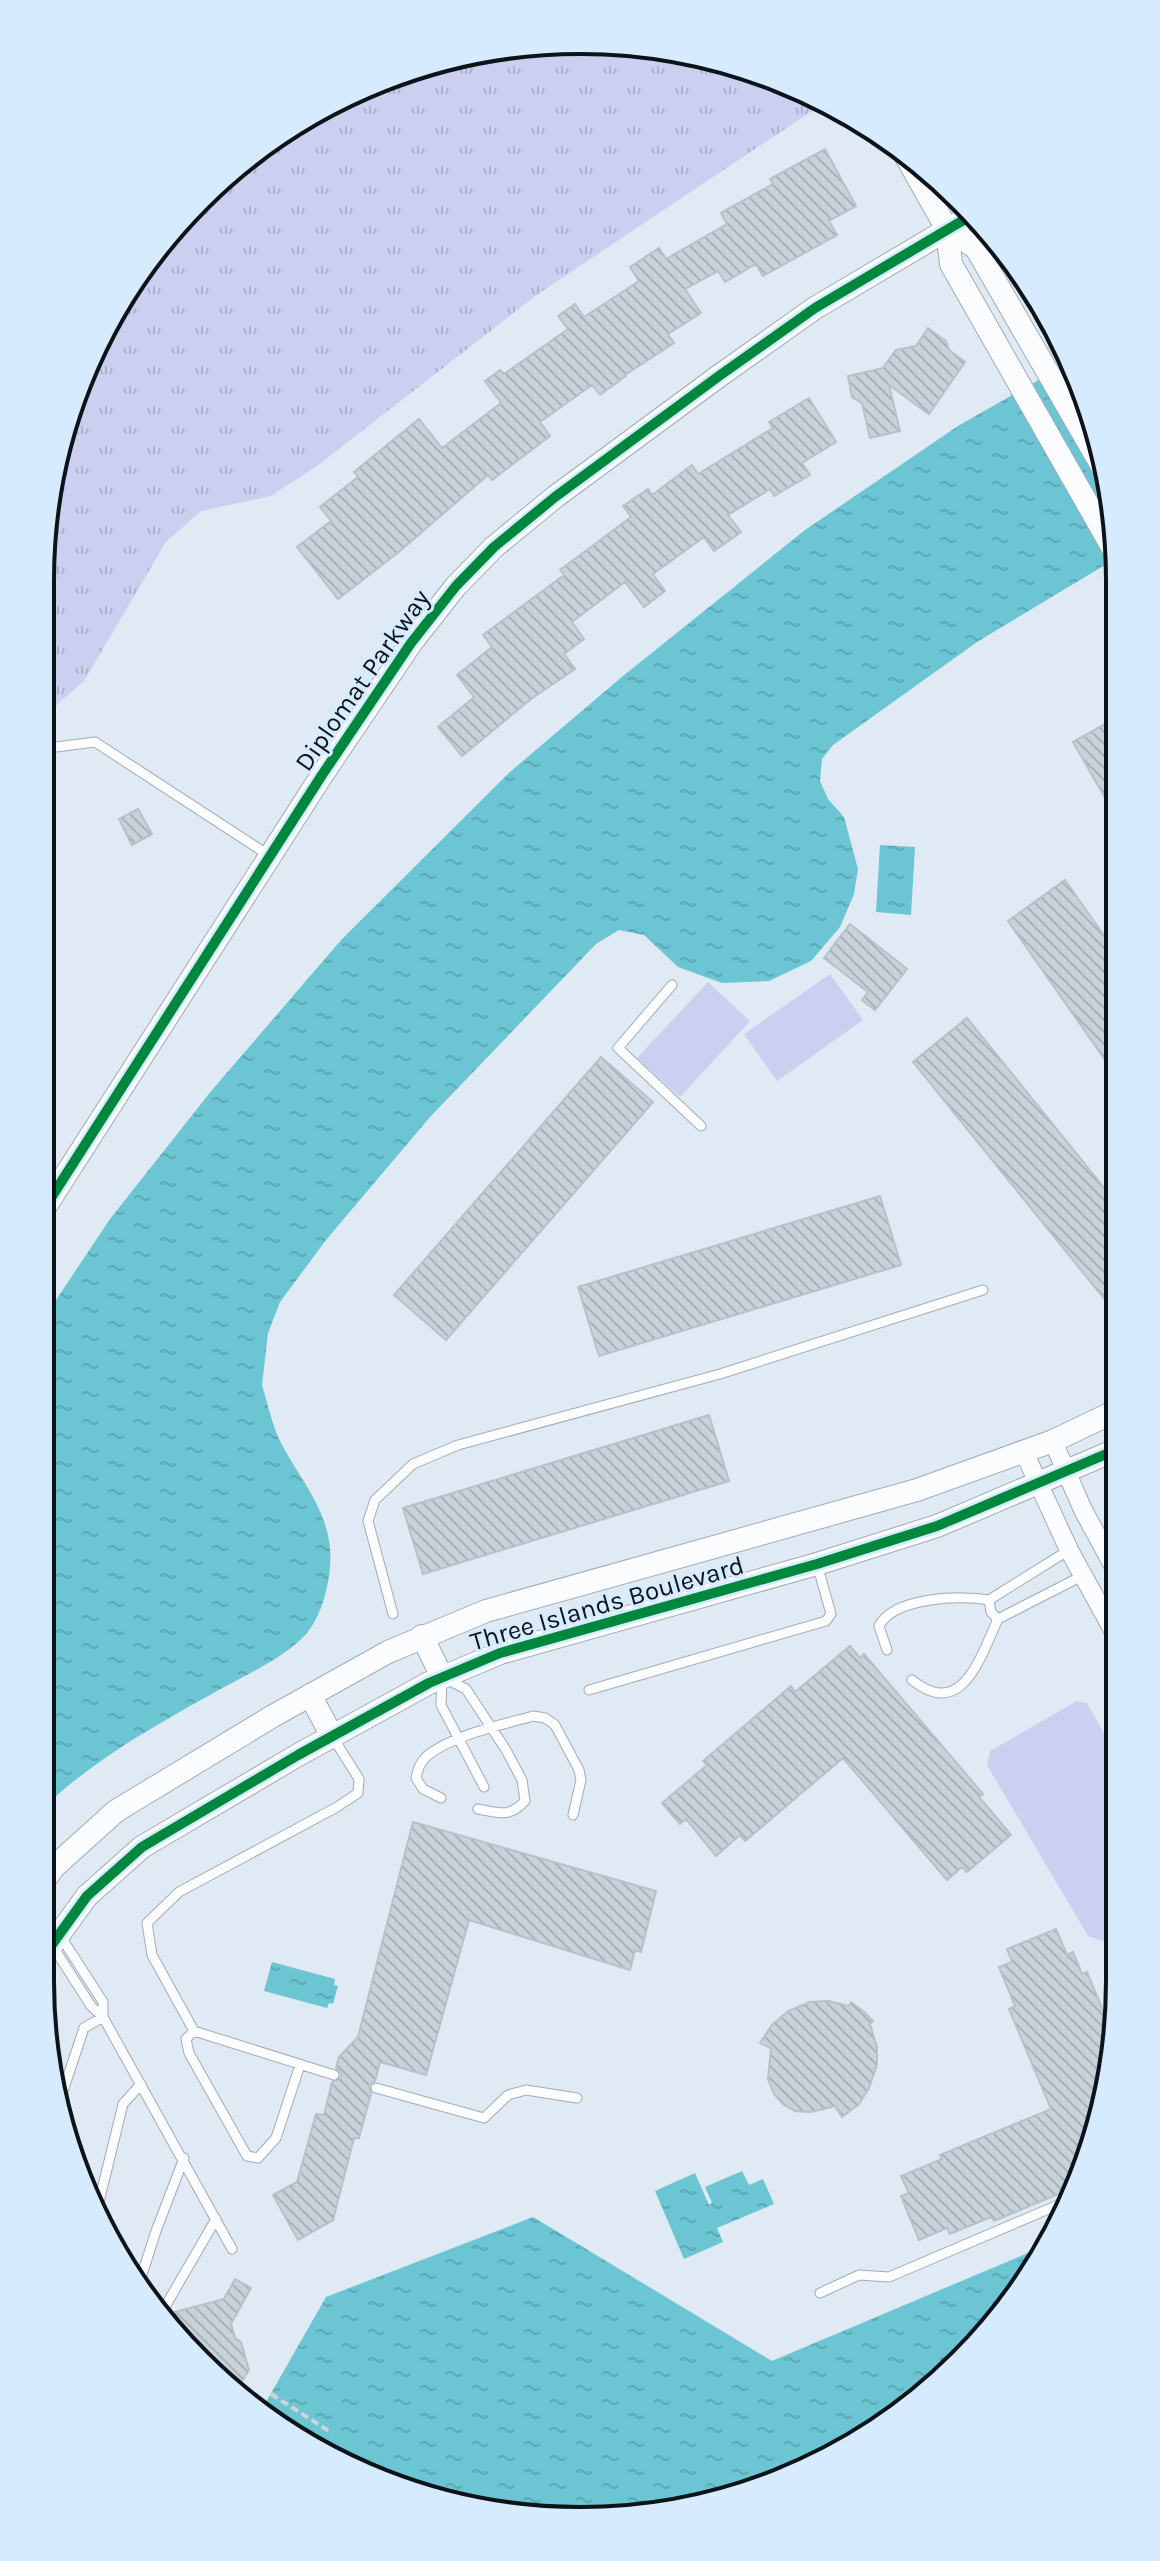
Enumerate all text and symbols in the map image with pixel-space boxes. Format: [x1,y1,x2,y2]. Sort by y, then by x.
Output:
street label: Diplomat Parkway [288,584,437,777]
street label: Three Islands Boulevard [467,1550,748,1657]

